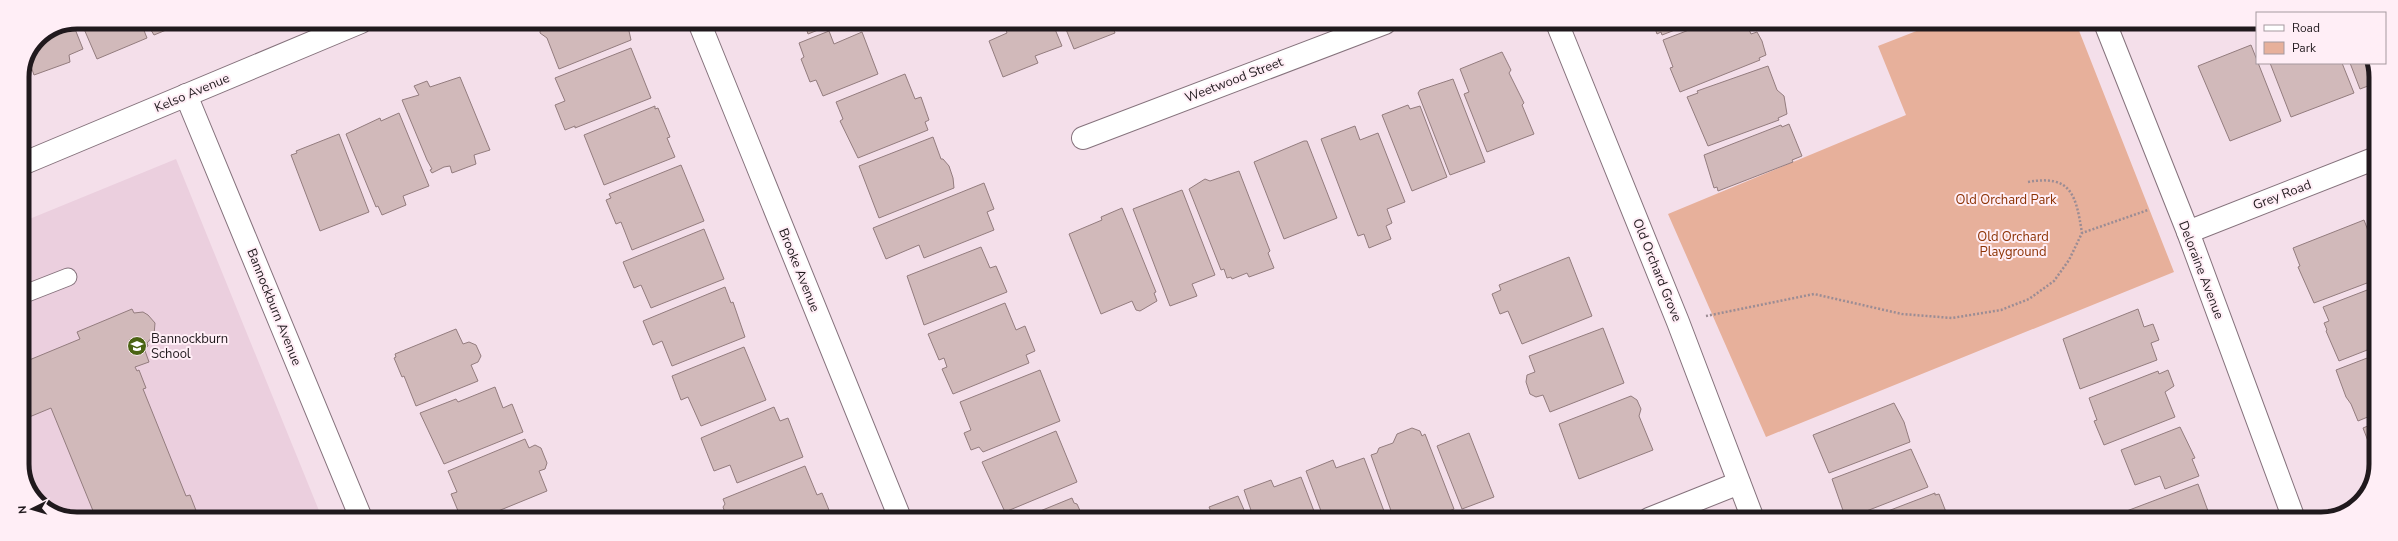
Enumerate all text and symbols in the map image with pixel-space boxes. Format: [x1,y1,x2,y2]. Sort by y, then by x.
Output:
legend [2256,12,2386,64]
text: Road [2292,20,2320,36]
text: Park [2292,40,2317,56]
street label: Weetwood Street [1182,53,1286,107]
street label: Kelso Avenue [152,69,232,117]
street label: Grey Road [2250,176,2314,214]
park label: Old Orchard Park [1956,191,2057,209]
street label: Old Orchard Grove [1628,216,1686,324]
street label: Deloraine Avenue [2174,218,2228,322]
street label: Brooke Avenue [774,226,824,315]
park label: Old Orchard Playground [1977,228,2049,261]
street label: Bannockburn Avenue [242,246,306,368]
place label: Bannockburn School [151,330,228,363]
school or university icon: Bannockburn School [126,335,148,357]
north arrow [12,489,52,529]
text: N [15,505,30,515]

